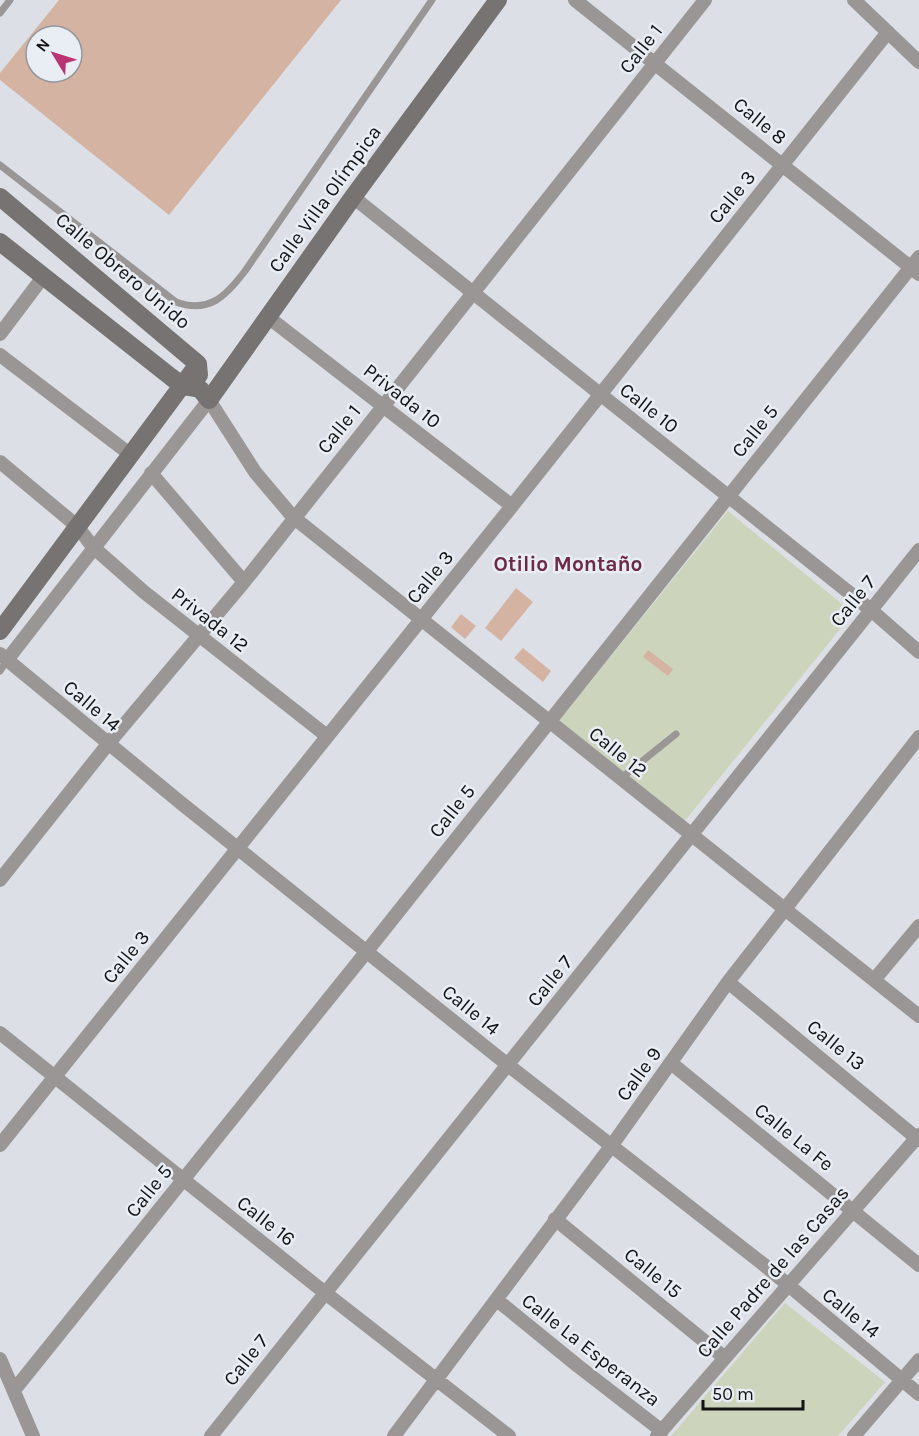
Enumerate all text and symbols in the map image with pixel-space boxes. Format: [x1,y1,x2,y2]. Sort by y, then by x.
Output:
street label: Calle 1 [615,20,667,78]
north arrow [24,24,84,84]
text: N [32,35,54,55]
street label: Calle 8 [729,93,791,149]
street label: Calle Villa Olímpica [264,121,386,277]
street label: Calle 3 [704,166,760,228]
street label: Calle Obrero Unido [51,208,195,334]
street label: Privada 10 [359,359,445,433]
street label: Calle 10 [615,378,683,438]
street label: Calle 1 [312,400,366,458]
street label: Calle 5 [727,400,783,462]
street label: Calle 3 [402,546,458,608]
district label: Otilio Montaño [494,552,642,576]
street label: Calle 7 [826,570,881,631]
street label: Privada 12 [167,583,253,657]
street label: Calle 14 [59,676,125,736]
street label: Calle 12 [584,722,652,782]
street label: Calle 5 [424,780,480,842]
street label: Calle 3 [98,926,154,988]
street label: Calle 7 [523,950,578,1011]
street label: Calle 14 [438,980,504,1040]
street label: Calle 13 [802,1015,870,1075]
street label: Calle 9 [612,1043,666,1105]
street label: Calle La Fe [750,1098,838,1176]
street label: Calle 5 [121,1160,177,1222]
street label: Calle Padre de las Casas [692,1182,854,1362]
street label: Calle 16 [232,1191,300,1251]
street label: Calle 15 [620,1243,686,1303]
street label: Calle 14 [818,1283,884,1343]
street label: Calle La Esperanza [517,1289,665,1411]
street label: Calle 7 [219,1329,274,1390]
scale bar [703,1373,804,1411]
text: 50 m [712,1383,754,1405]

